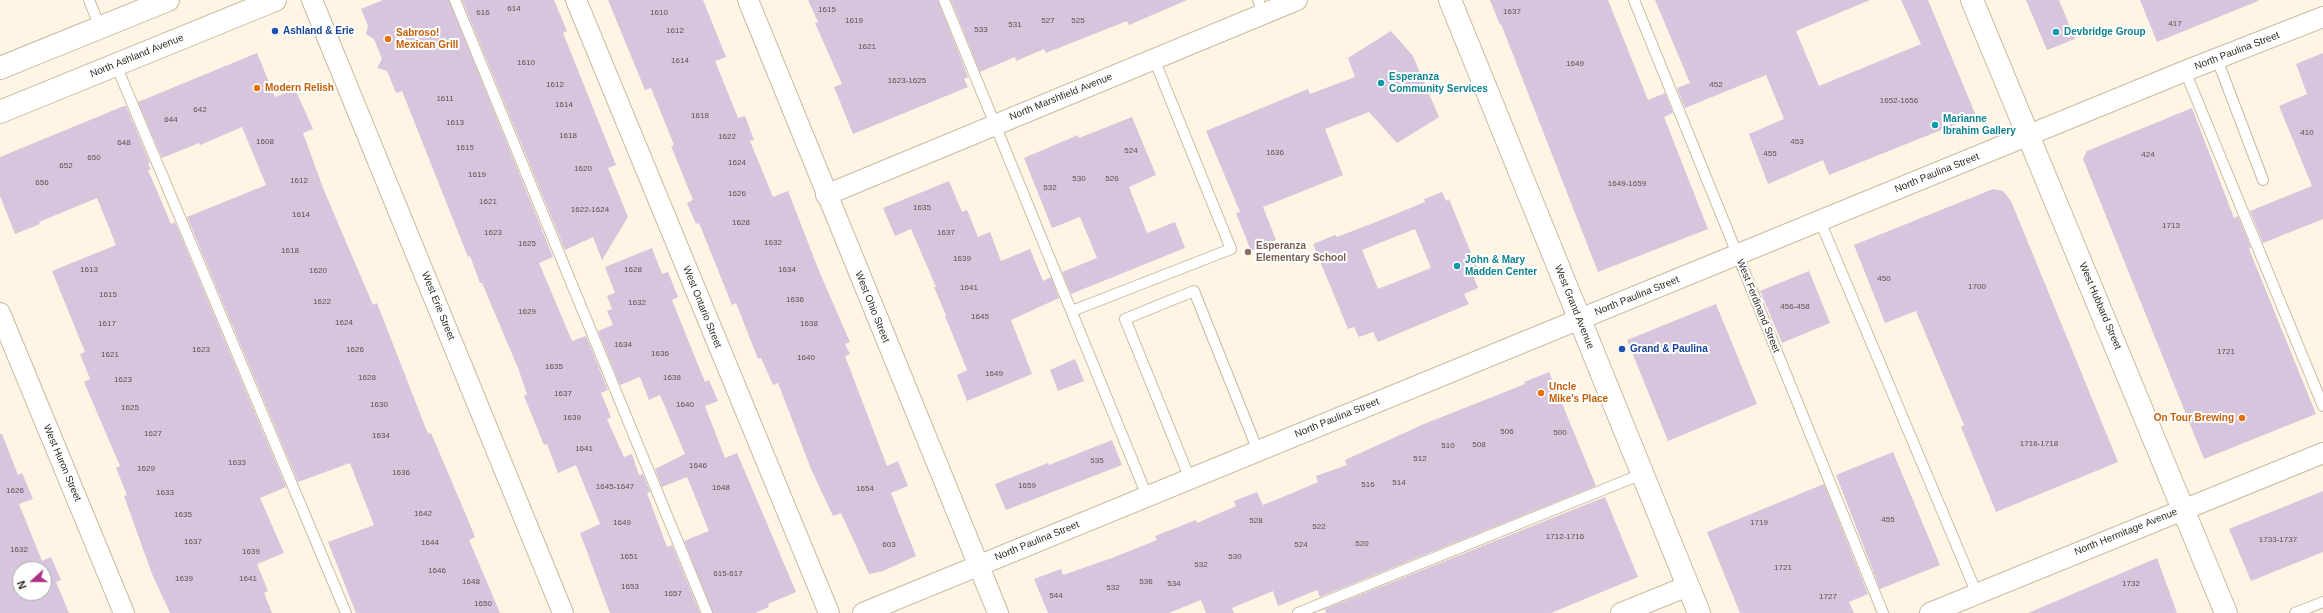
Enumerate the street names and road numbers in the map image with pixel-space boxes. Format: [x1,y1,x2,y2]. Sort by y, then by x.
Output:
street label: North Paulina Street [2193,29,2281,73]
street label: North Ashland Avenue [88,32,186,80]
street label: North Marshfield Avenue [1008,71,1114,123]
street label: North Paulina Street [1893,151,1981,195]
street label: West Ferdinand Street [1734,257,1782,355]
street label: West Hubbard Street [2076,261,2124,351]
street label: West Grand Avenue [1552,263,1596,351]
street label: West Ontario Street [680,264,724,350]
street label: West Erie Street [419,270,457,342]
street label: West Ohio Street [852,270,892,344]
street label: North Paulina Street [1593,274,1681,318]
street label: North Paulina Street [1293,396,1381,440]
street label: West Huron Street [40,423,84,503]
street label: North Hermitage Avenue [2073,506,2179,558]
street label: North Paulina Street [993,519,1081,563]

